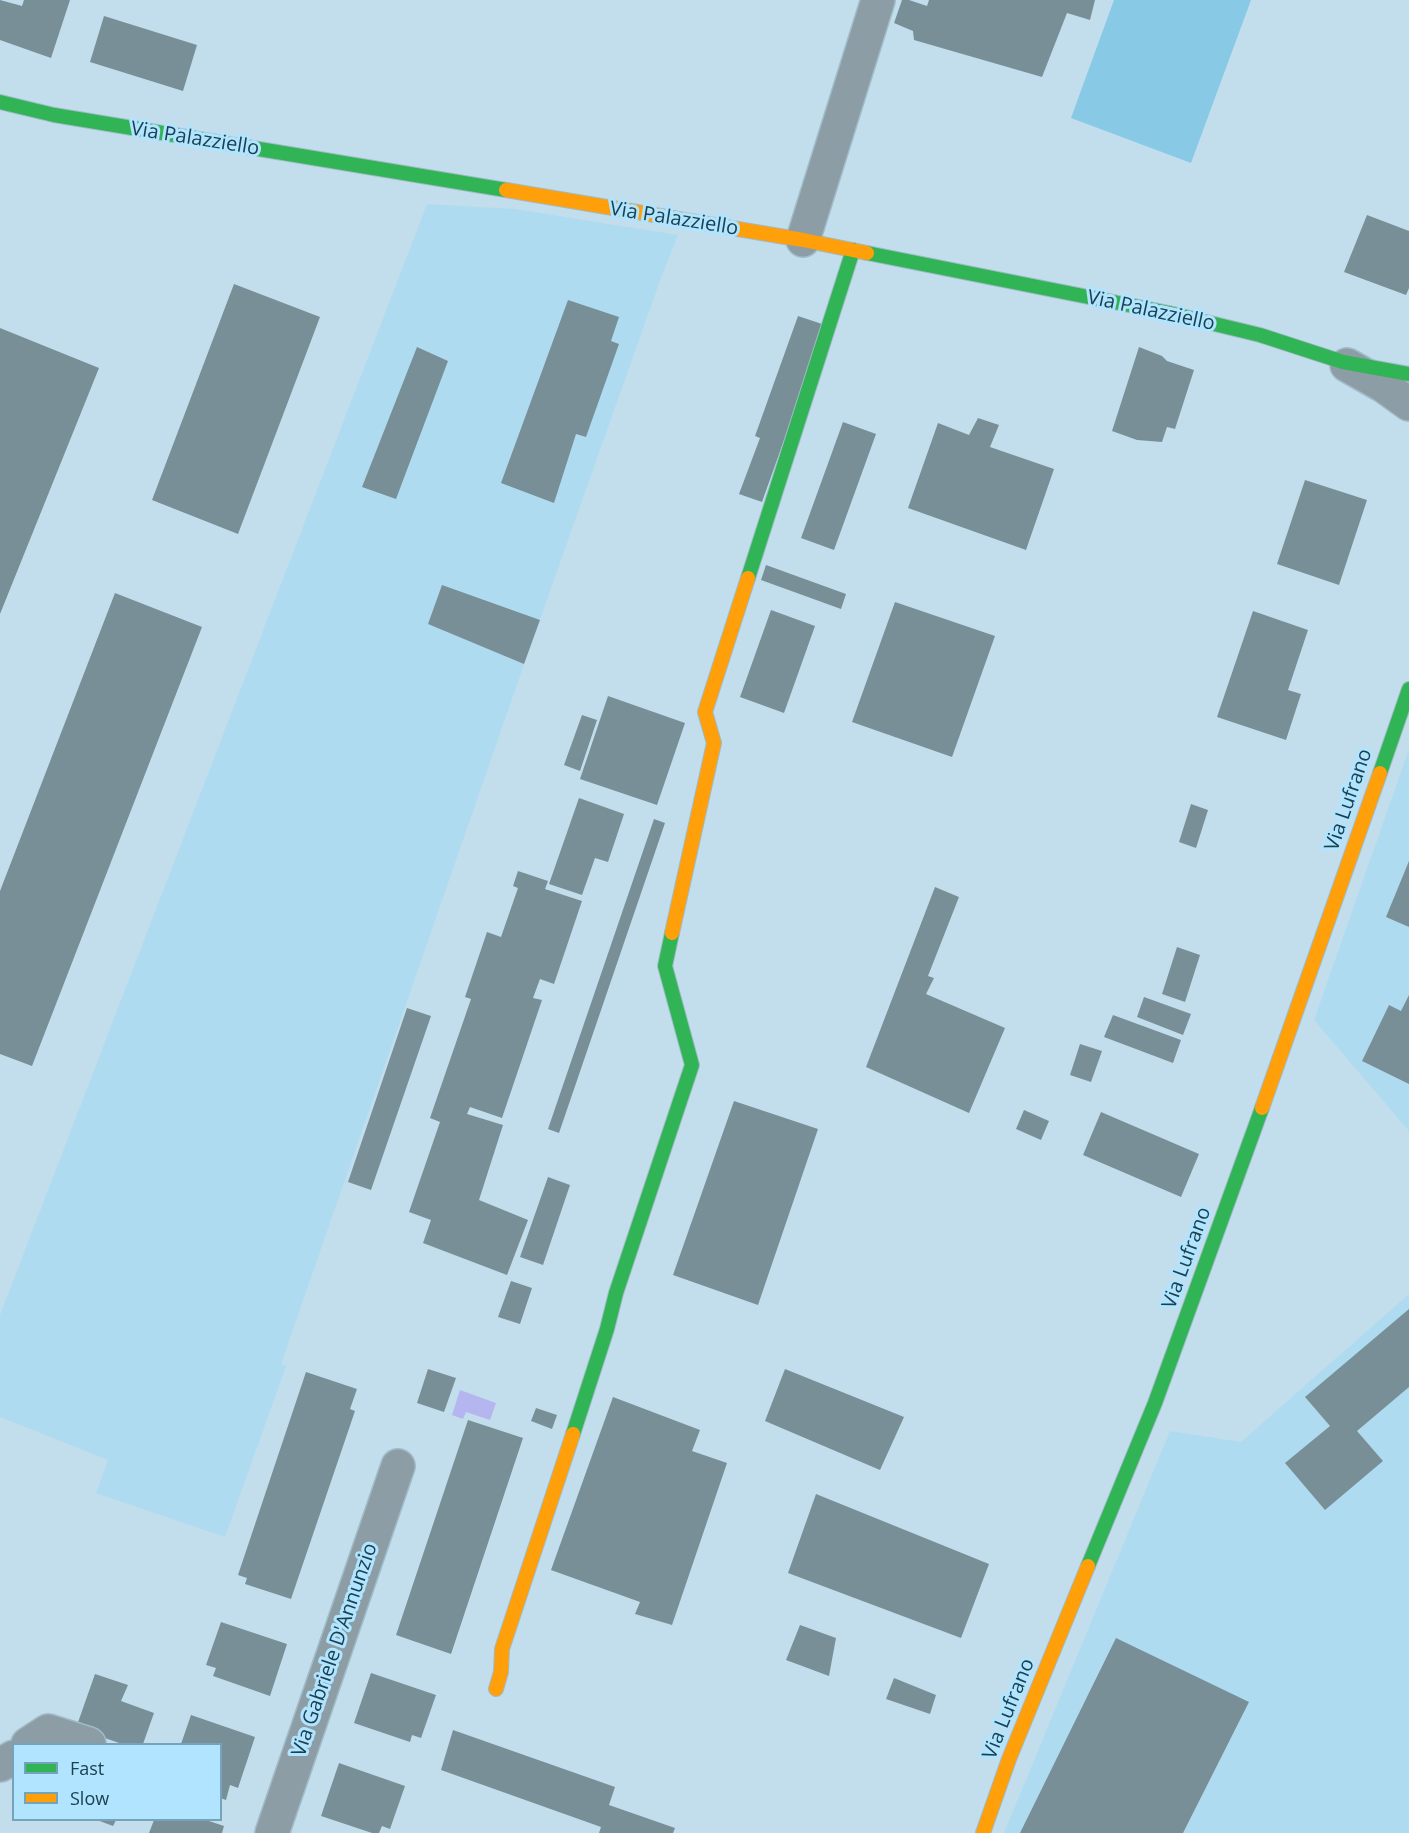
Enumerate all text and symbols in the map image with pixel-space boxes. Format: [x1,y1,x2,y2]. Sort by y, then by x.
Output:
street label: Via Palazziello [129,117,261,161]
street label: Via Palazziello [608,197,740,241]
street label: Via Palazziello [1085,286,1217,336]
street label: Via Lufrano [1320,746,1378,854]
street label: Via Lufrano [1158,1204,1216,1312]
street label: Via Gabriele D'Annunzio [287,1540,383,1760]
street label: Via Lufrano [978,1655,1040,1763]
legend [12,1743,222,1821]
text: Fast [70,1756,104,1780]
text: Slow [70,1786,109,1810]

